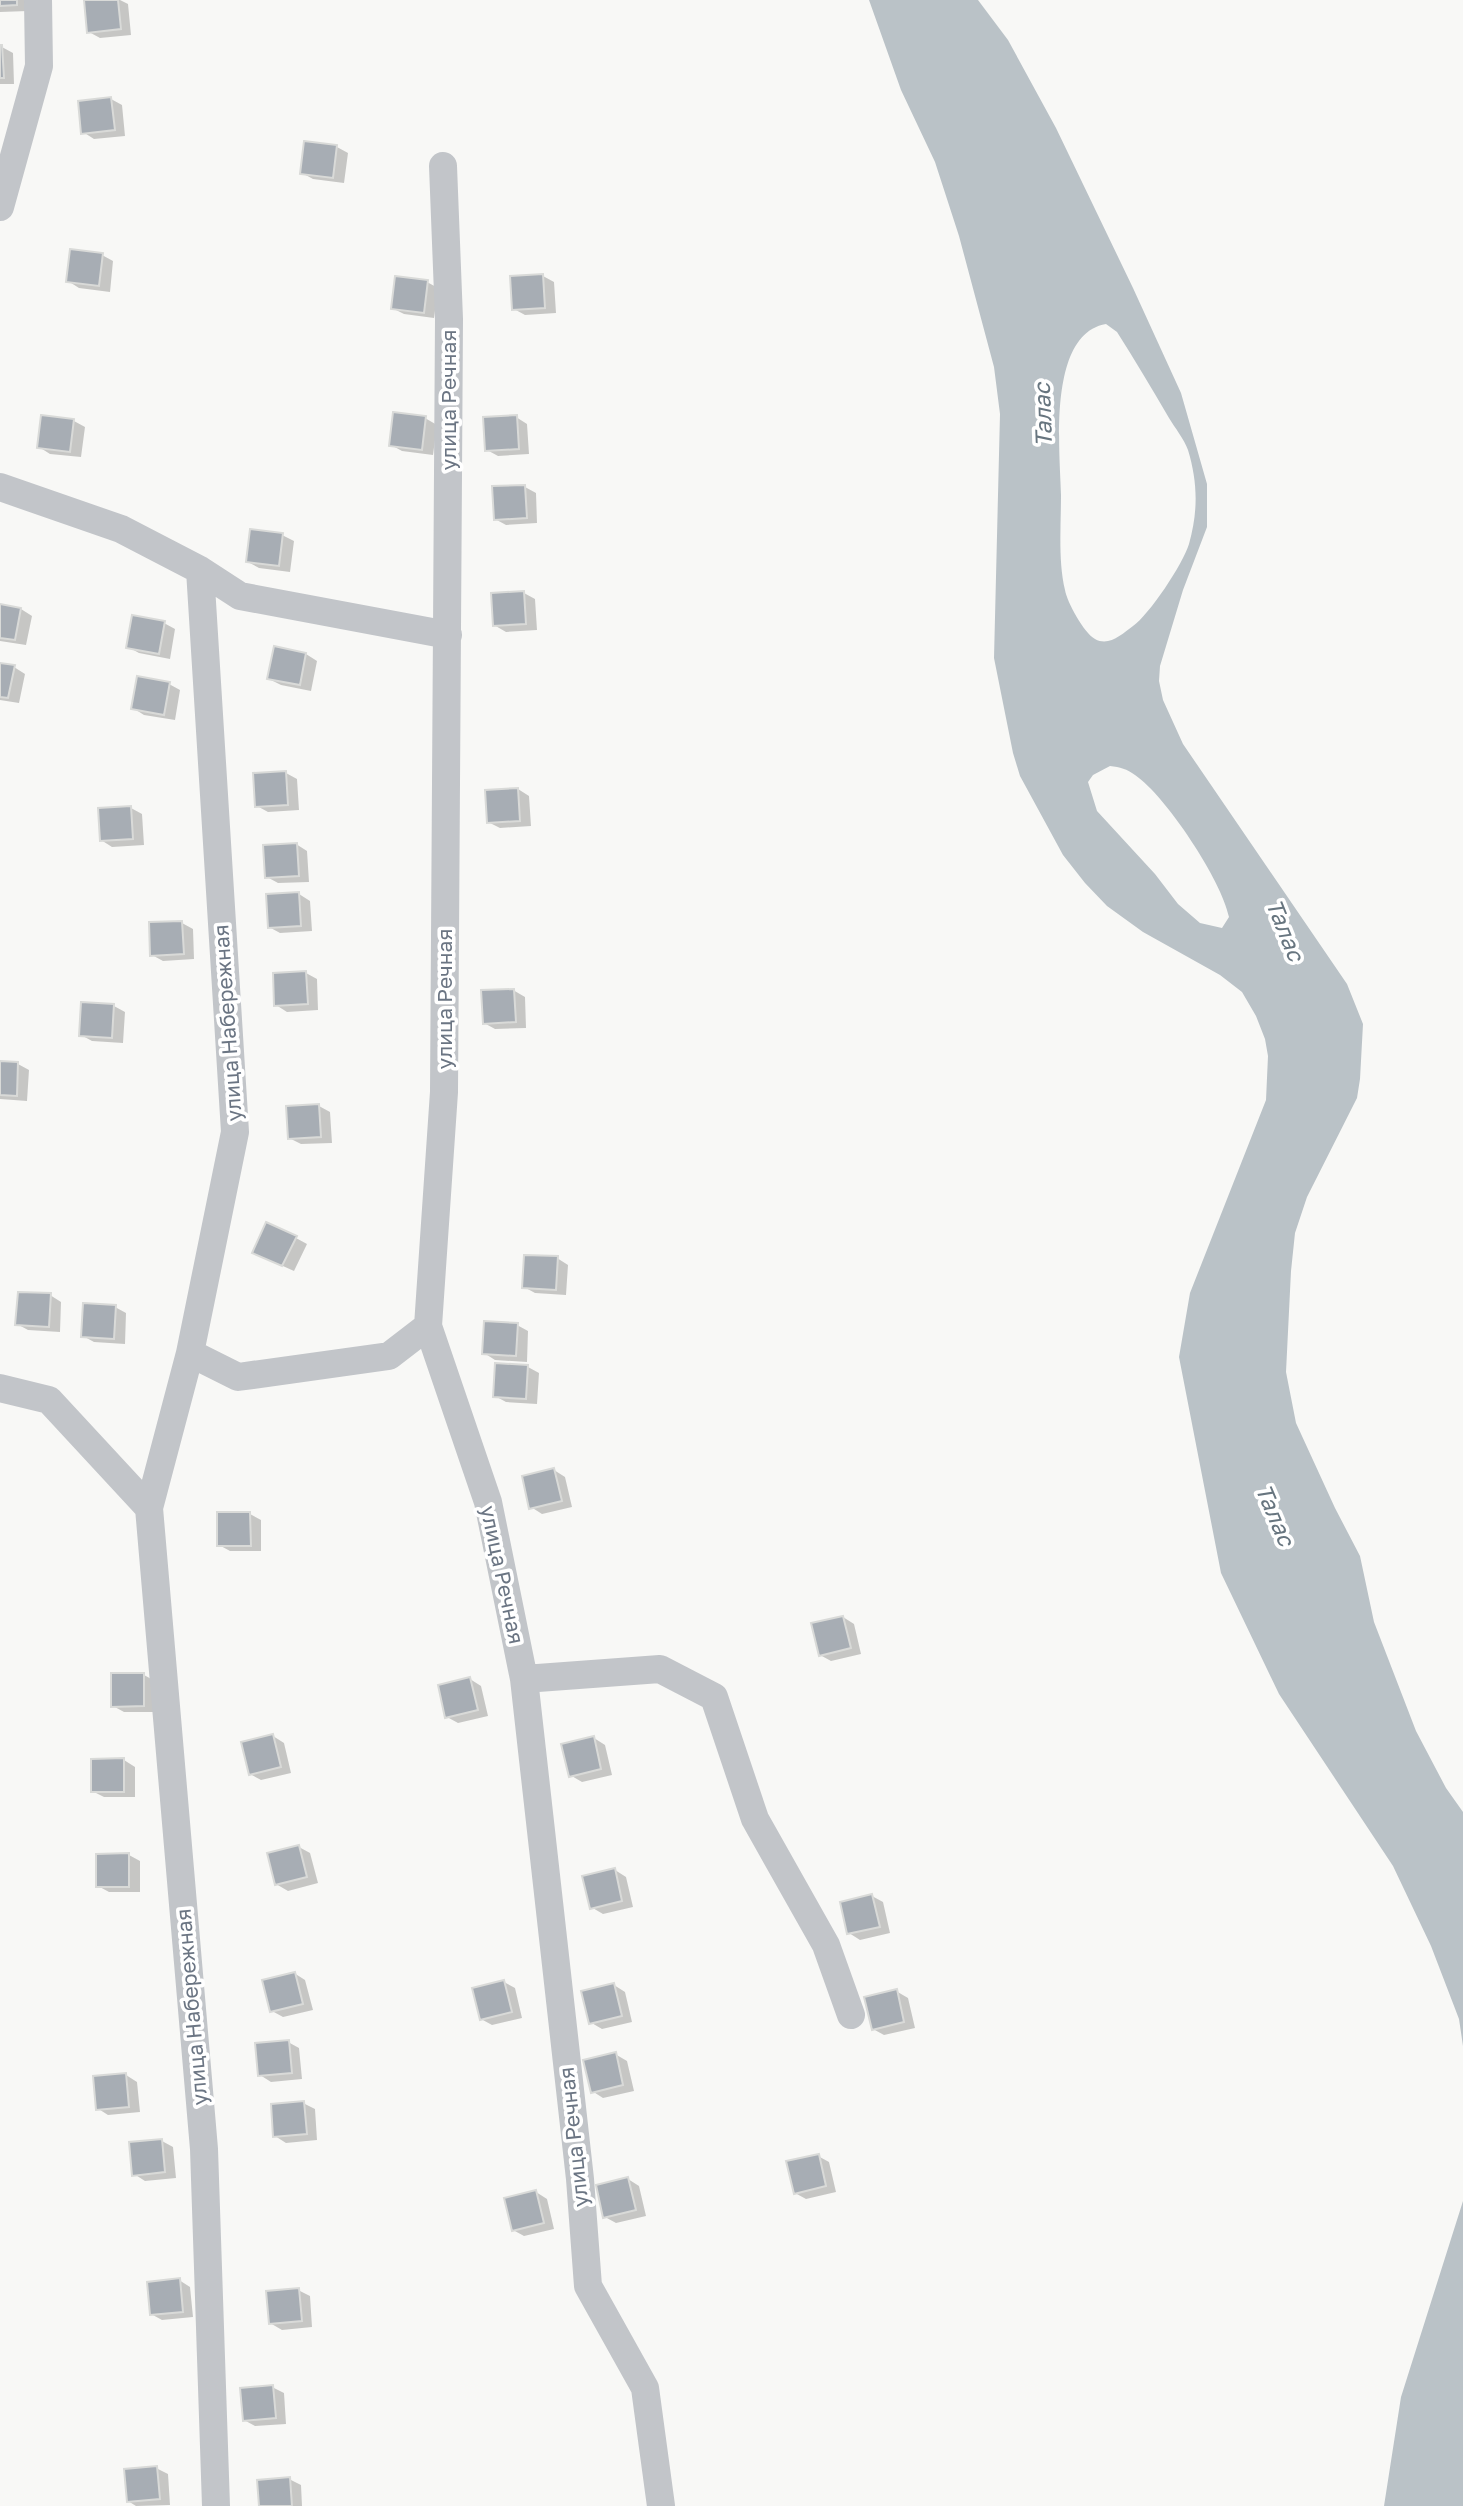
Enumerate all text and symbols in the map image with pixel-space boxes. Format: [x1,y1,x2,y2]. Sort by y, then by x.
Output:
street label: улица Речная [435,330,461,470]
water label: Талас [1027,381,1057,448]
water label: Талас [1261,895,1311,966]
street label: улица Набережная [207,924,247,1122]
street label: улица Речная [431,929,457,1069]
water label: Талас [1250,1480,1302,1551]
street label: улица Речная [476,1503,530,1646]
street label: улица Набережная [169,1908,213,2107]
street label: улица Речная [553,2066,593,2208]

